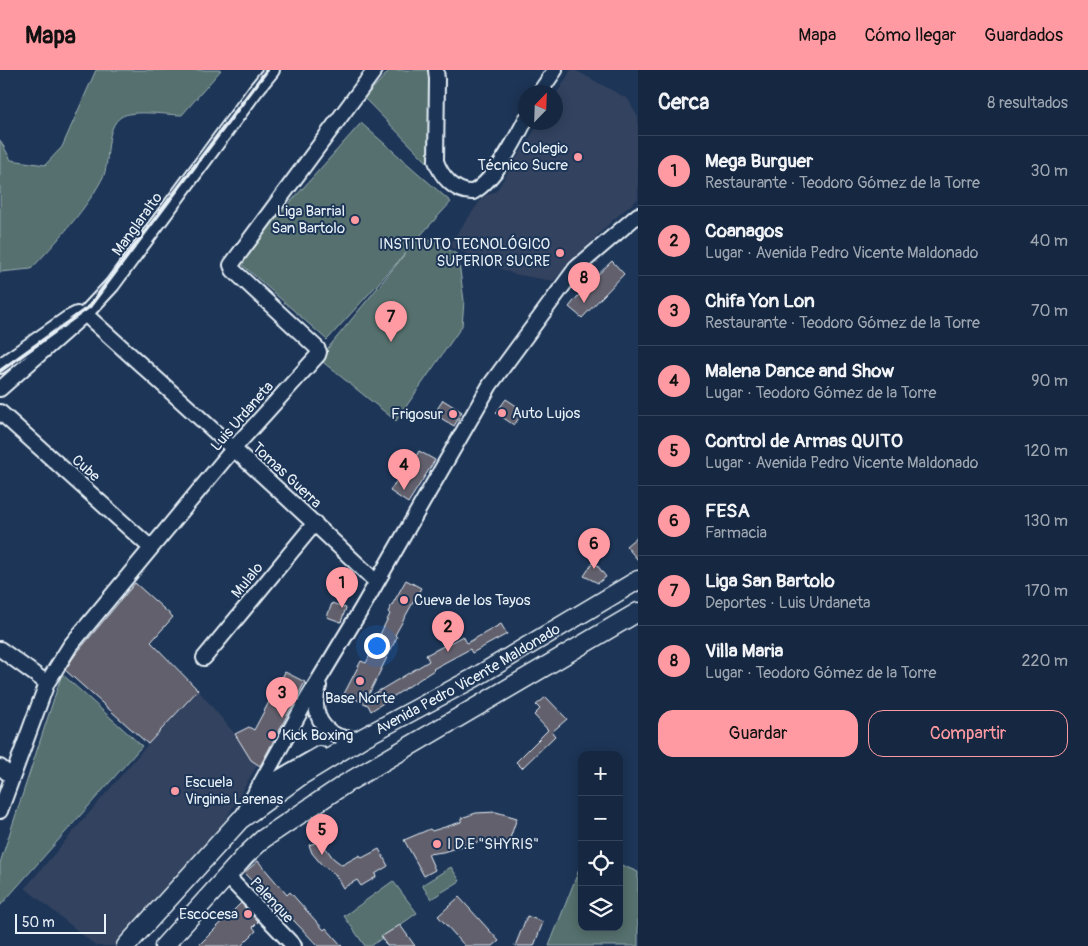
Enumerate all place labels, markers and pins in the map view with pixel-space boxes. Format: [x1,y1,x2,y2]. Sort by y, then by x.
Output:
place label: Colegio Técnico Sucre [478,139,569,175]
marker: Colegio Técnico Sucre [572,151,584,163]
place label: Liga Barrial San Bartolo [271,202,345,238]
marker: Liga Barrial San Bartolo [349,214,361,226]
place label: INSTITUTO TECNOLÓGICO SUPERIOR SUCRE [379,235,550,271]
marker: INSTITUTO TECNOLÓGICO SUPERIOR SUCRE [554,247,566,259]
pin: 8 [568,262,600,303]
pin: 7 [375,301,407,342]
place label: Auto Lujos [512,404,581,423]
place label: Frigosur [391,405,444,424]
marker: Auto Lujos [496,407,508,419]
marker: Frigosur [447,408,459,420]
pin: 4 [388,449,420,490]
pin: 6 [578,528,610,569]
pin: 1 [326,567,358,608]
place label: Cueva de los Tayos [414,591,531,610]
marker: Cueva de los Tayos [398,594,410,606]
pin: 2 [432,611,464,652]
marker: Base Norte [354,675,366,687]
pin: 3 [266,677,298,718]
place label: Base Norte [325,689,396,708]
place label: Kick Boxing [282,726,353,745]
marker: Kick Boxing [266,729,278,741]
place label: Escuela Virginia Larenas [185,773,284,809]
marker: Escuela Virginia Larenas [169,785,181,797]
pin: 5 [306,814,338,855]
place label: I D.E "SHYRIS" [447,835,539,854]
marker: I D.E "SHYRIS" [431,838,443,850]
place label: Escocesa [179,905,238,924]
marker: Escocesa [242,908,254,920]

